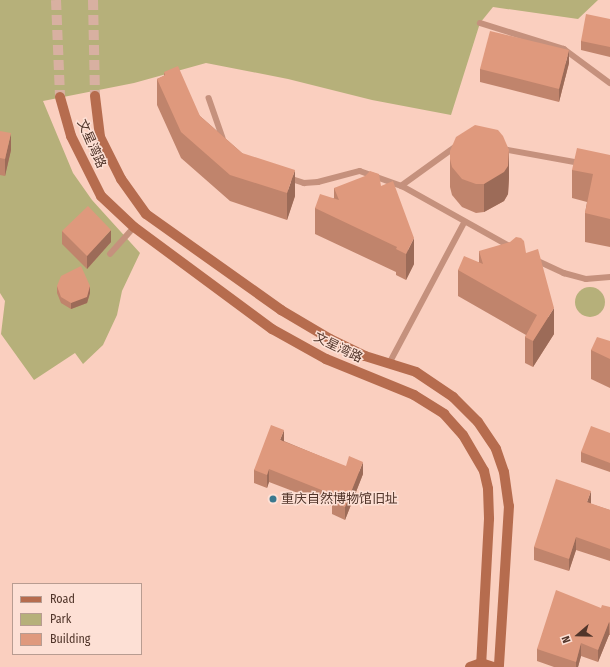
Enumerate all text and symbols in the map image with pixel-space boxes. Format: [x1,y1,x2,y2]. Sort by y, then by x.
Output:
street label: 文星湾路 [73,117,109,171]
street label: 文星湾路 [311,330,365,366]
place label: 重庆自然博物馆旧址 [281,491,398,507]
marker: 重庆自然博物馆旧址 [268,494,278,504]
legend [12,583,142,655]
text: Road [50,592,75,606]
text: Park [50,612,71,626]
north arrow [558,615,598,655]
text: Building [50,632,90,646]
text: N [559,634,573,645]

